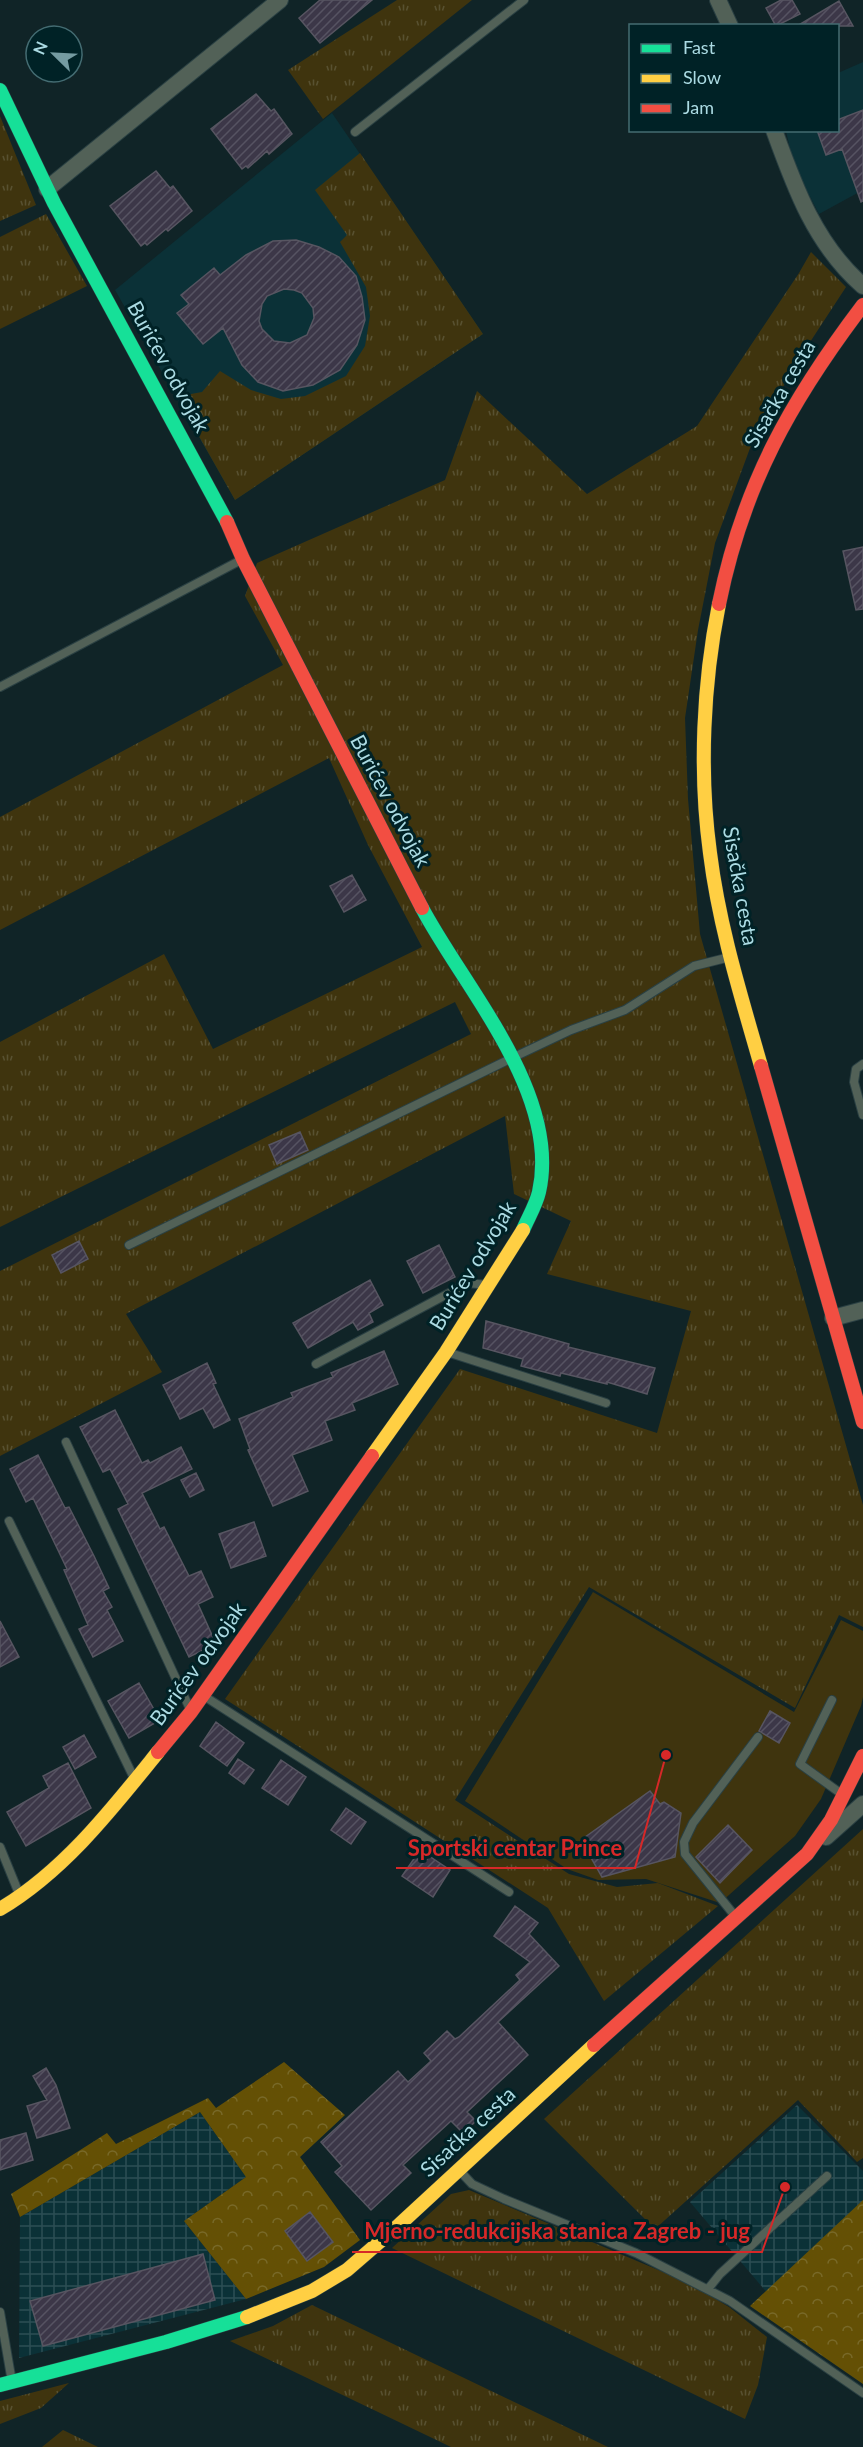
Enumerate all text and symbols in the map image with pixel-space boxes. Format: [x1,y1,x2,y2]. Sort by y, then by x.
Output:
north arrow [24,24,84,84]
legend [629,24,839,132]
text: Fast [683,36,716,58]
text: N [29,38,51,57]
text: Slow [683,66,721,88]
text: Jam [683,96,714,118]
street label: Burićev odvojak [123,296,216,437]
street label: Sisačka cesta [738,335,820,452]
street label: Burićev odvojak [346,730,437,871]
street label: Sisačka cesta [719,824,764,947]
street label: Burićev odvojak [423,1196,520,1334]
street label: Burićev odvojak [144,1596,250,1730]
callout: Sportski centar Prince [396,1828,635,1868]
text: Sportski centar Prince [408,1834,622,1861]
street label: Sisačka cesta [414,2081,520,2181]
callout: Mjerno-redukcijska stanica Zagreb - jug [352,2212,762,2252]
text: Mjerno-redukcijska stanica Zagreb - jug [364,2217,750,2244]

